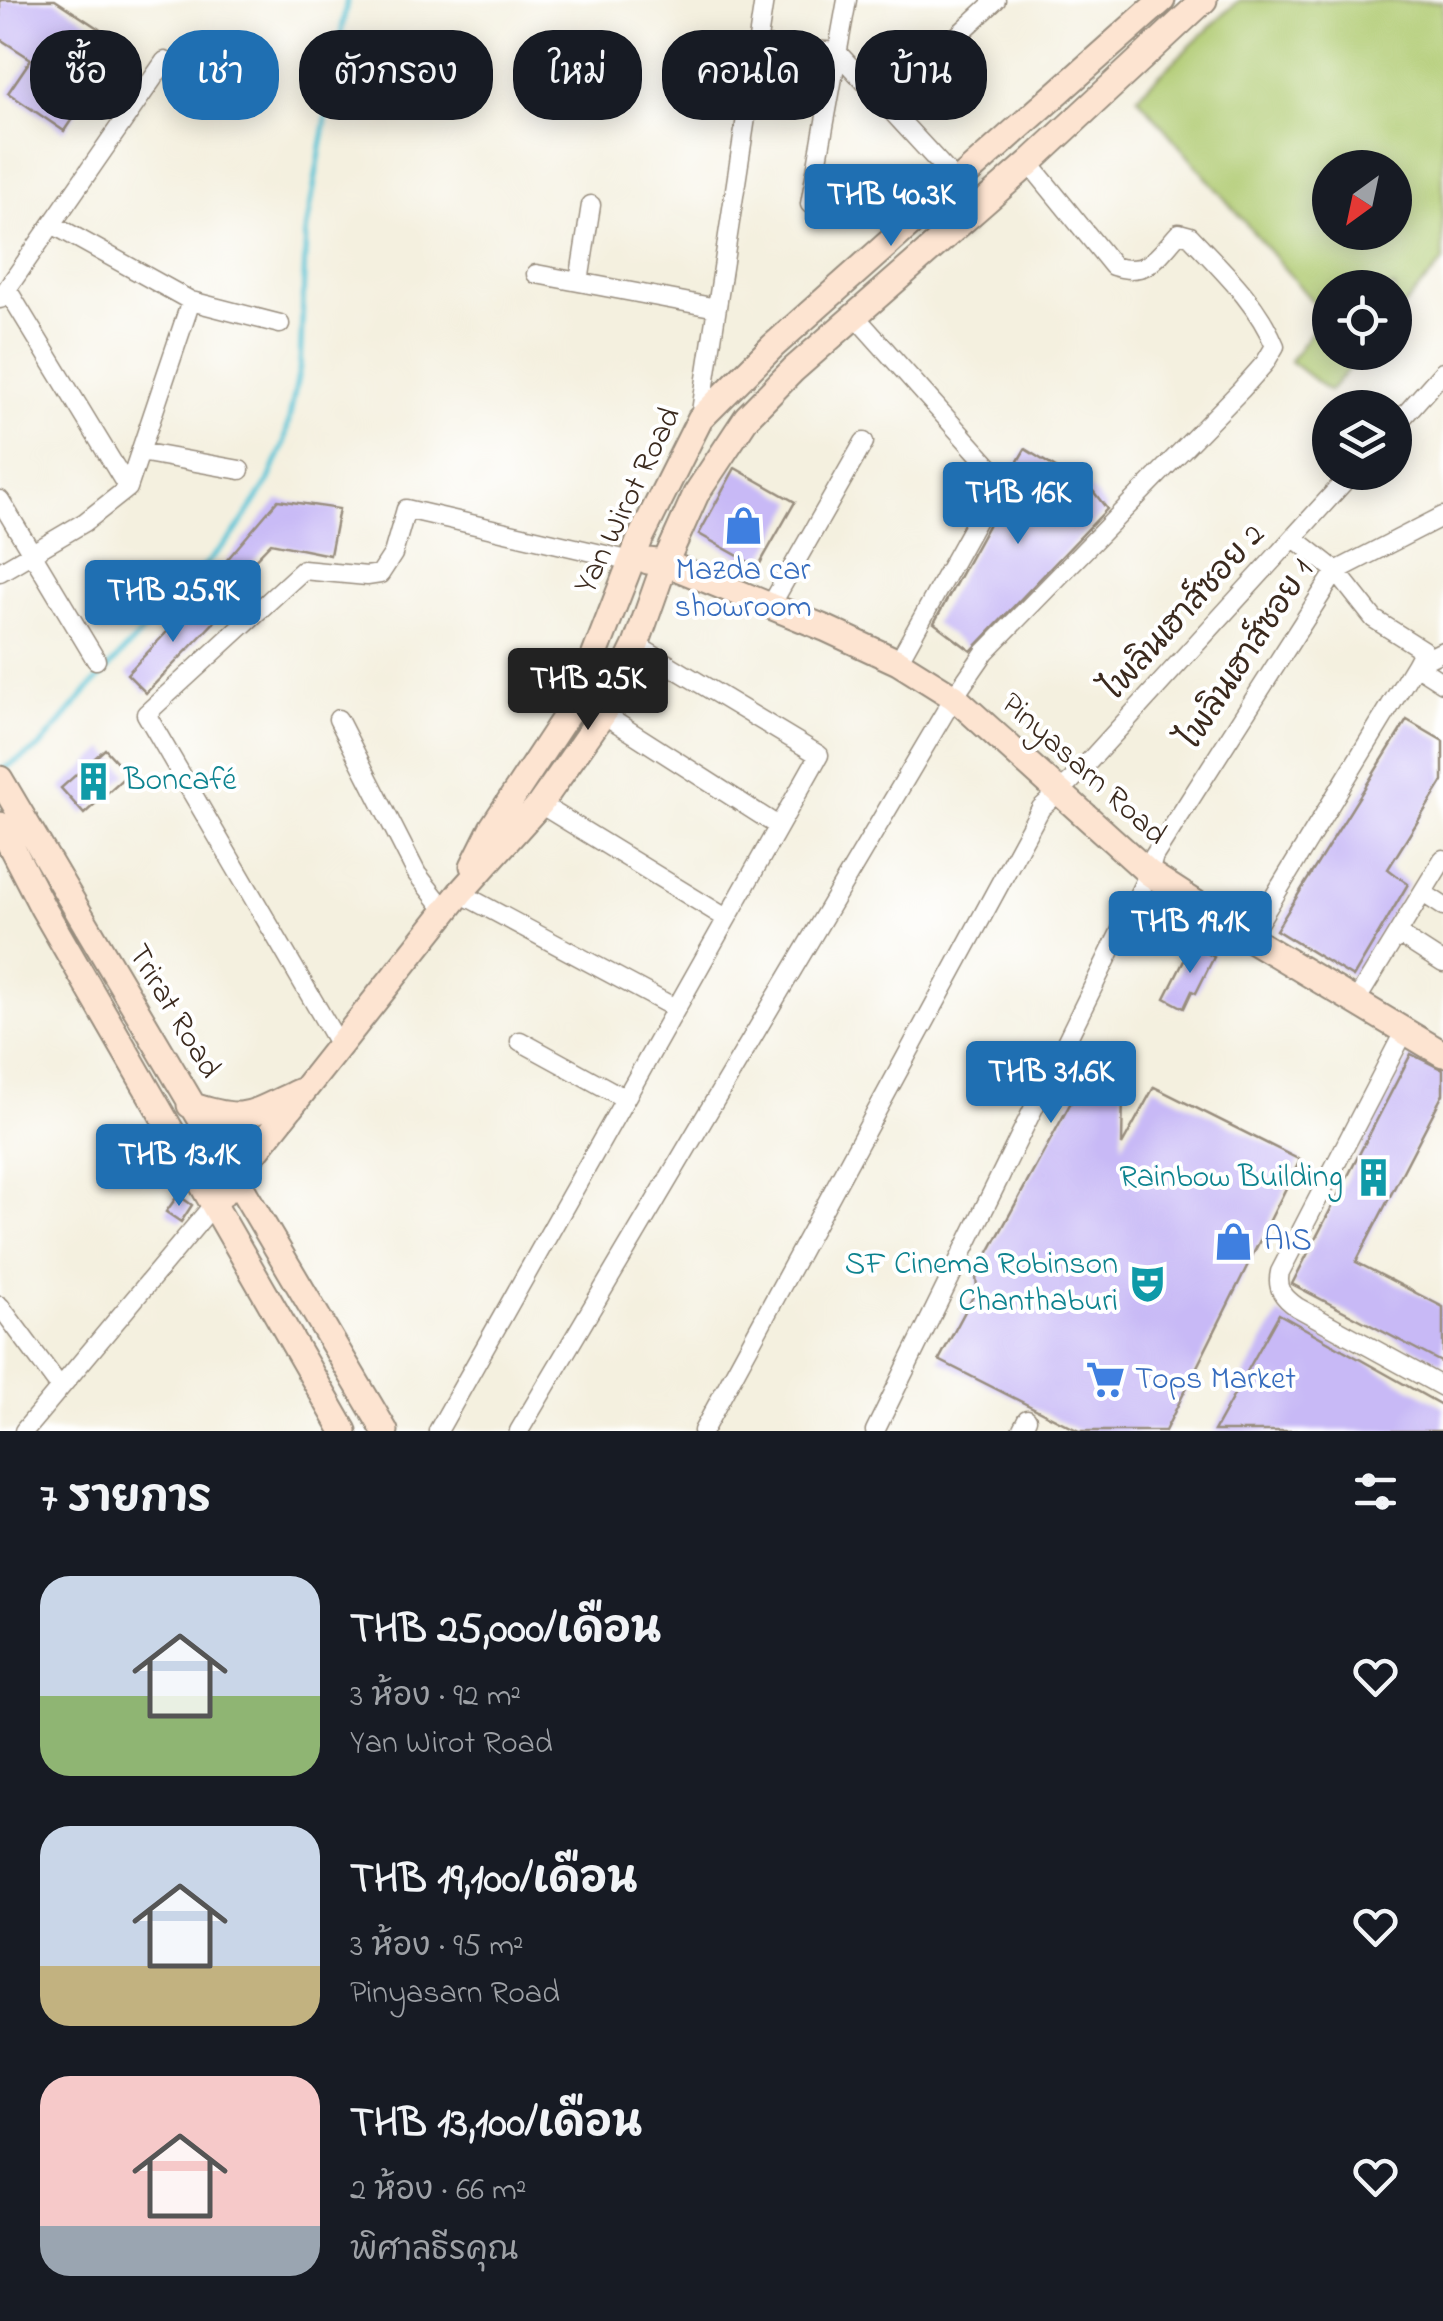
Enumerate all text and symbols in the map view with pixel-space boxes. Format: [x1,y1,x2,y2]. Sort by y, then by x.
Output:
chip: ซื้อ [30,30,142,120]
chip: เช่า [162,30,279,120]
chip: ตัวกรอง [299,30,493,120]
chip: ใหม่ [513,30,642,120]
chip: คอนโด [662,30,835,120]
chip: บ้าน [855,30,987,120]
north arrow [1312,150,1412,250]
map controls [1312,150,1412,490]
pin: THB 40.3K [777,164,1005,249]
text: THB 40.3K [827,173,955,220]
button: locate [1312,270,1412,370]
button: layers [1312,390,1412,490]
street label: Yan Wirot Road [563,400,695,602]
pin: THB 16K [926,462,1110,547]
text: THB 16K [965,471,1071,518]
shop icon: Mazda car showroom [722,505,764,547]
street label: ไพลินเฮาส์ซอย 2 [1091,513,1277,713]
place label: Mazda car showroom [674,548,812,632]
street label: ไพลินเฮาส์ซอย 1 [1168,550,1327,760]
pin: THB 25.9K [59,560,287,645]
text: THB 25.9K [107,569,239,616]
pin: THB 25K [496,648,680,733]
text: THB 25K [530,657,646,704]
street label: Pinyasarn Road [989,682,1177,858]
place label: Boncafé [123,758,237,805]
building icon: Boncafé [73,760,115,802]
pin: THB 19.1K [1076,891,1304,976]
text: THB 19.1K [1131,900,1249,947]
street label: Trirat Road [114,936,232,1088]
pin: THB 31.6K [937,1041,1165,1126]
text: THB 31.6K [988,1050,1114,1097]
pin: THB 13.1K [65,1124,293,1209]
text: THB 13.1K [118,1133,240,1180]
place label: Rainbow Building [1119,1155,1343,1202]
building icon: Rainbow Building [1352,1157,1394,1199]
place label: AIS [1264,1218,1312,1265]
shop icon: AIS [1213,1220,1255,1262]
place label: SF Cinema Robinson Chanthaburi [845,1242,1118,1326]
theatre icon: SF Cinema Robinson Chanthaburi [1127,1262,1169,1304]
place label: Tops Market [1135,1357,1296,1404]
supermarket icon: Tops Market [1084,1359,1126,1401]
icon: filters [1348,1464,1403,1519]
text: 7 รายการ [40,1469,211,1530]
text: THB 25,000/เดือน [350,1600,661,1661]
icon: home [120,1616,240,1736]
icon: heart [1348,1649,1403,1704]
text: 3 ห้อง · 92 m² [350,1674,521,1721]
text: Yan Wirot Road [350,1721,553,1768]
text: THB 19,100/เดือน [350,1850,637,1911]
icon: home [120,1866,240,1986]
icon: heart [1348,1899,1403,1954]
text: 3 ห้อง · 95 m² [350,1924,523,1971]
text: Pinyasarn Road [350,1971,560,2018]
text: THB 13,100/เดือน [350,2094,642,2155]
icon: home [120,2116,240,2236]
icon: heart [1348,2149,1403,2204]
text: 2 ห้อง · 66 m² [350,2168,526,2215]
text: พิศาลธีรคุณ [350,2228,518,2275]

